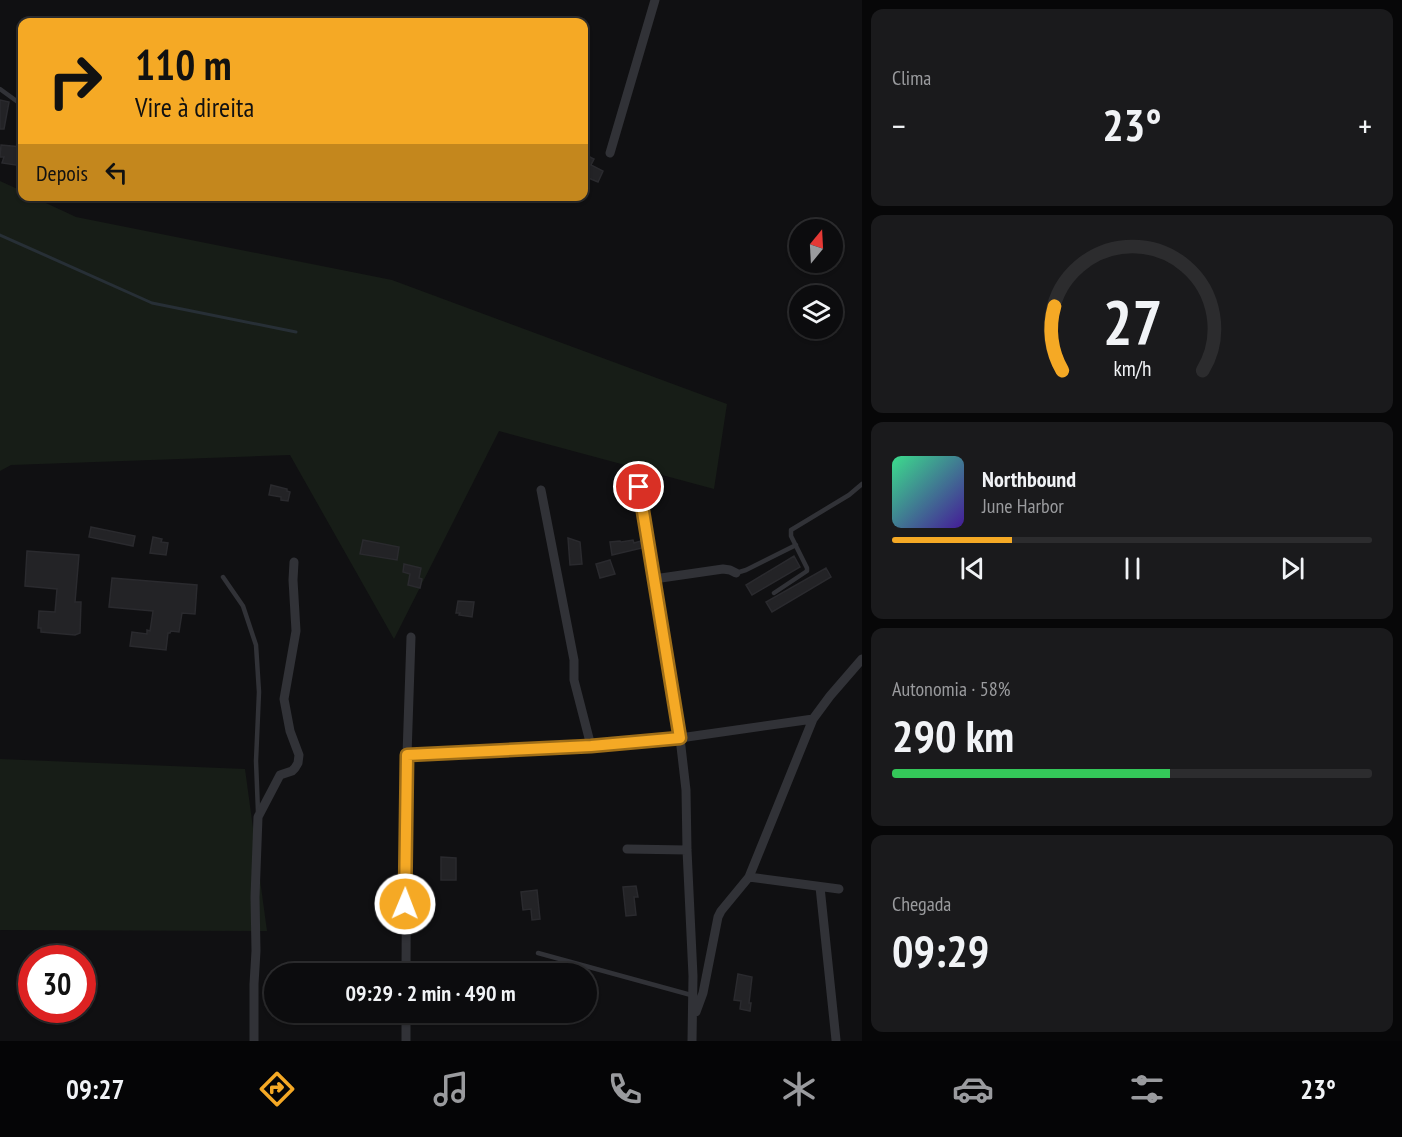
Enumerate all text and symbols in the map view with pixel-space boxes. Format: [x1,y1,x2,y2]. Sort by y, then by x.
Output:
text: 110 m [135,37,232,92]
icon: right [36,42,114,120]
text: Clima [892,65,931,91]
text: Vire à direita [135,90,254,124]
text: 23° [1102,95,1162,153]
text: − [892,104,906,147]
text: + [1358,104,1372,147]
icon: left [100,156,133,189]
text: Depois [36,159,88,187]
north arrow [789,219,843,273]
map controls [789,219,843,339]
text: 27 [1102,281,1162,362]
button: layers [789,285,843,339]
text: km/h [1113,355,1151,383]
pin [613,461,664,512]
text: Northbound [982,465,1076,493]
icon: arrive [622,470,655,503]
text: June Harbor [982,493,1064,519]
icon: previous [956,552,989,585]
icon: pause [1116,552,1149,585]
icon: next [1276,552,1309,585]
text: Autonomia · 58% [892,676,1010,702]
text: 290 km [892,706,1014,764]
position arrow [373,872,437,936]
text: Chegada [892,891,951,917]
text: 09:29 [892,921,989,979]
speed limit sign: 30 [18,945,96,1023]
text: 09:29 · 2 min · 490 m [345,979,516,1007]
icon: directions [256,1068,298,1110]
icon: music [430,1068,472,1110]
icon: phone [604,1068,646,1110]
icon: climate [778,1068,820,1110]
icon: car [952,1068,994,1110]
icon: filters [1126,1068,1168,1110]
text: 09:27 [66,1072,124,1106]
text: 23° [1300,1072,1336,1106]

